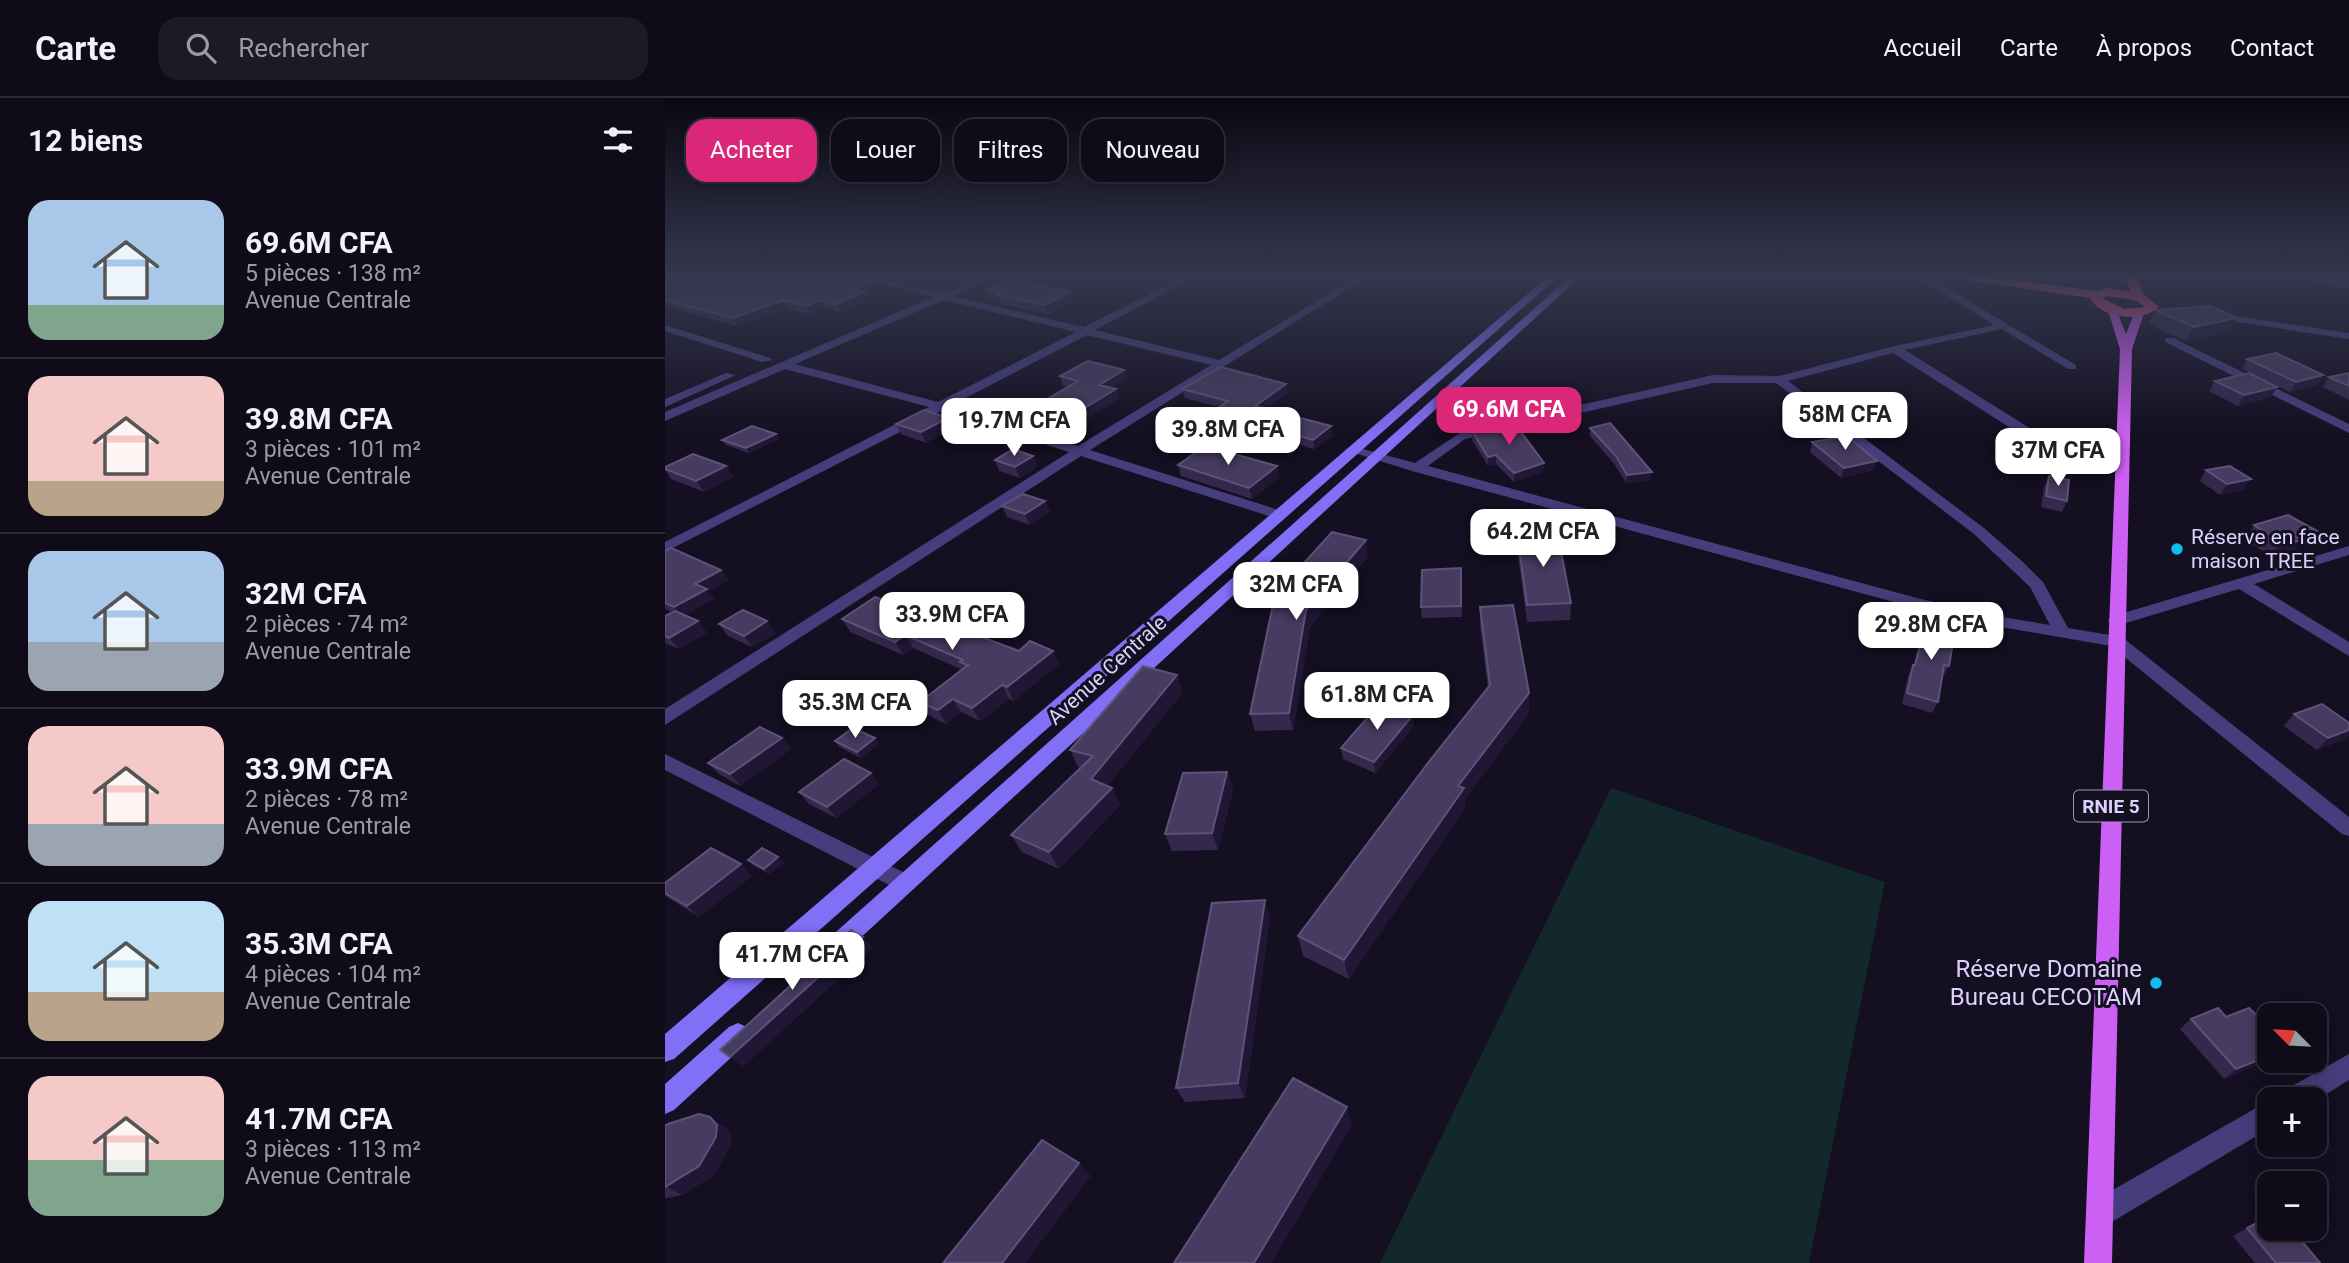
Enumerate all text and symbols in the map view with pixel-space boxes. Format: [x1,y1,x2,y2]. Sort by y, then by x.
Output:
search box [158,17,648,80]
text: Carte [35,29,116,68]
icon: search [182,29,220,67]
text: Rechercher [238,33,369,63]
text: Accueil [1883,34,1962,62]
text: Carte [2000,34,2058,62]
text: À propos [2096,34,2192,62]
text: Contact [2230,34,2314,62]
chip: Acheter [686,119,817,182]
chip: Louer [831,119,940,182]
chip: Filtres [954,119,1067,182]
chip: Nouveau [1081,119,1224,182]
icon: filters [599,121,637,159]
text: 12 biens [28,123,143,158]
text: 69.6M CFA [245,225,393,260]
icon: home [84,228,168,312]
text: 5 pièces · 138 m² [245,260,421,287]
text: Avenue Centrale [245,287,411,314]
pin: 69.6M CFA [1429,388,1589,447]
pin: 58M CFA [1780,392,1910,452]
text: 69.6M CFA [1452,396,1566,423]
pin: 19.7M CFA [934,398,1094,458]
text: 39.8M CFA [245,401,393,436]
text: 58M CFA [1798,401,1892,428]
icon: home [84,404,168,488]
text: 19.7M CFA [957,407,1071,434]
pin: 39.8M CFA [1148,408,1308,467]
text: 39.8M CFA [1171,416,1285,443]
pin: 37M CFA [1993,428,2123,488]
text: 3 pièces · 101 m² [245,436,421,463]
text: 37M CFA [2011,437,2105,464]
text: Avenue Centrale [245,463,411,490]
pin: 64.2M CFA [1463,510,1623,569]
text: 64.2M CFA [1486,518,1600,545]
place label: Réserve en face maison TREE [2191,525,2340,573]
marker: Réserve en face maison TREE [2169,541,2185,557]
pin: 32M CFA [1231,562,1361,622]
text: 32M CFA [1249,571,1343,598]
text: 32M CFA [245,576,367,611]
icon: home [84,579,168,663]
pin: 33.9M CFA [872,592,1032,652]
text: 33.9M CFA [895,601,1009,628]
pin: 29.8M CFA [1851,602,2011,662]
street label: Avenue Centrale [1043,610,1171,730]
text: 2 pièces · 74 m² [245,611,408,638]
text: 29.8M CFA [1874,611,1988,638]
text: Avenue Centrale [245,638,411,665]
pin: 61.8M CFA [1297,672,1457,732]
pin: 35.3M CFA [775,680,935,740]
text: 61.8M CFA [1320,681,1434,708]
text: 35.3M CFA [798,689,912,716]
text: 33.9M CFA [245,751,393,786]
icon: home [84,754,168,838]
text: 2 pièces · 78 m² [245,786,408,813]
road number: RNIE 5 [2074,790,2148,821]
text: Avenue Centrale [245,813,411,840]
text: 35.3M CFA [245,926,393,961]
icon: home [84,929,168,1013]
pin: 41.7M CFA [712,932,872,992]
text: 41.7M CFA [735,941,849,968]
place label: Réserve Domaine Bureau CECOTAM [1950,955,2142,1011]
text: 4 pièces · 104 m² [245,961,421,988]
marker: Réserve Domaine Bureau CECOTAM [2148,975,2164,991]
text: Avenue Centrale [245,988,411,1015]
north arrow [2257,1003,2327,1073]
map controls [2257,1003,2327,1241]
button: + [2257,1087,2327,1157]
text: 41.7M CFA [245,1101,393,1136]
icon: home [84,1104,168,1188]
text: 3 pièces · 113 m² [245,1136,421,1163]
text: Avenue Centrale [245,1163,411,1190]
button: − [2257,1171,2327,1241]

